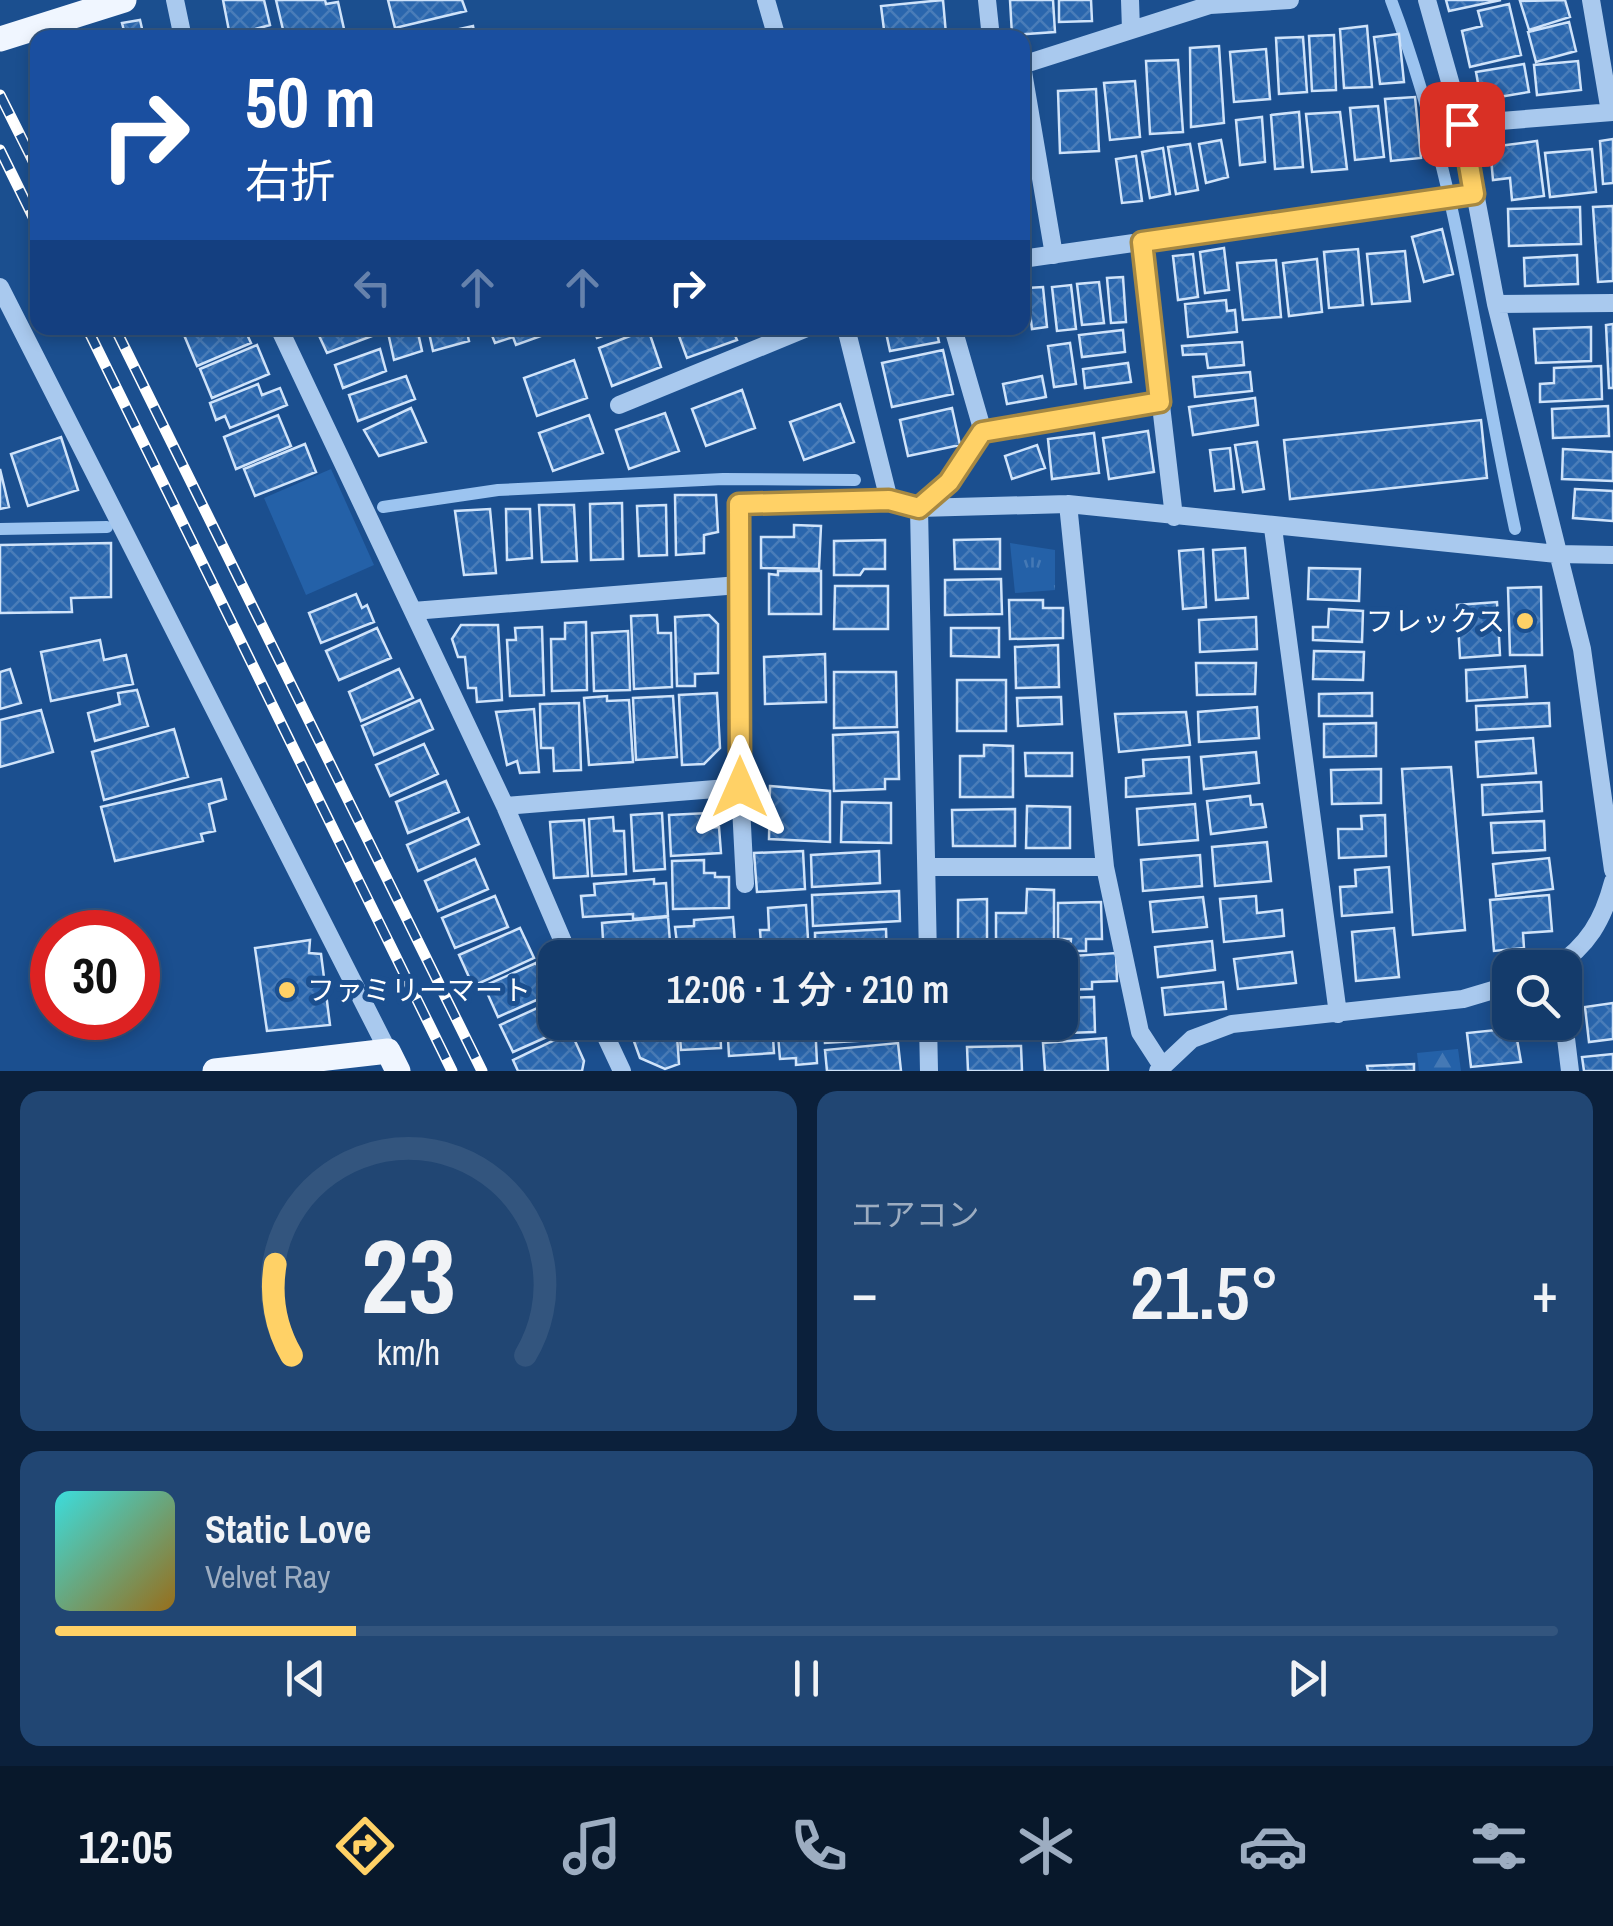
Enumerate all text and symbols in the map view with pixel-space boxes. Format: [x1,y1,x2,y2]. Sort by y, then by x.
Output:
text: 50 m [245,55,376,149]
icon: right [80,70,210,200]
pin [1420,82,1505,167]
icon: arrive [1435,97,1490,152]
text: 右折 [245,150,335,211]
icon: left [345,260,400,315]
icon: ahead [450,260,505,315]
icon: ahead [555,260,610,315]
icon: right [660,260,715,315]
place label: フレックス [1366,602,1505,640]
marker: フレックス [1514,610,1536,632]
position arrow [688,735,792,839]
speed limit sign: 30 [30,910,160,1040]
map controls [1492,950,1582,1040]
button: search [1492,950,1582,1040]
text: 12:06 · 1 分 · 210 m [667,964,949,1015]
place label: ファミリーマート [307,971,531,1009]
marker: ファミリーマート [276,979,298,1001]
text: エアコン [852,1193,980,1236]
text: 23 [361,1205,456,1345]
text: 21.5° [1130,1241,1280,1342]
text: − [852,1255,878,1329]
text: + [1532,1255,1558,1329]
text: km/h [376,1328,440,1376]
text: Static Love [205,1504,371,1555]
text: Velvet Ray [205,1555,330,1598]
icon: previous [278,1651,333,1706]
icon: pause [779,1651,834,1706]
icon: next [1280,1651,1335,1706]
icon: directions [330,1811,400,1881]
icon: music [557,1811,627,1881]
icon: phone [784,1811,854,1881]
icon: climate [1011,1811,1081,1881]
icon: car [1238,1811,1308,1881]
icon: filters [1464,1811,1534,1881]
text: 12:05 [78,1816,173,1877]

